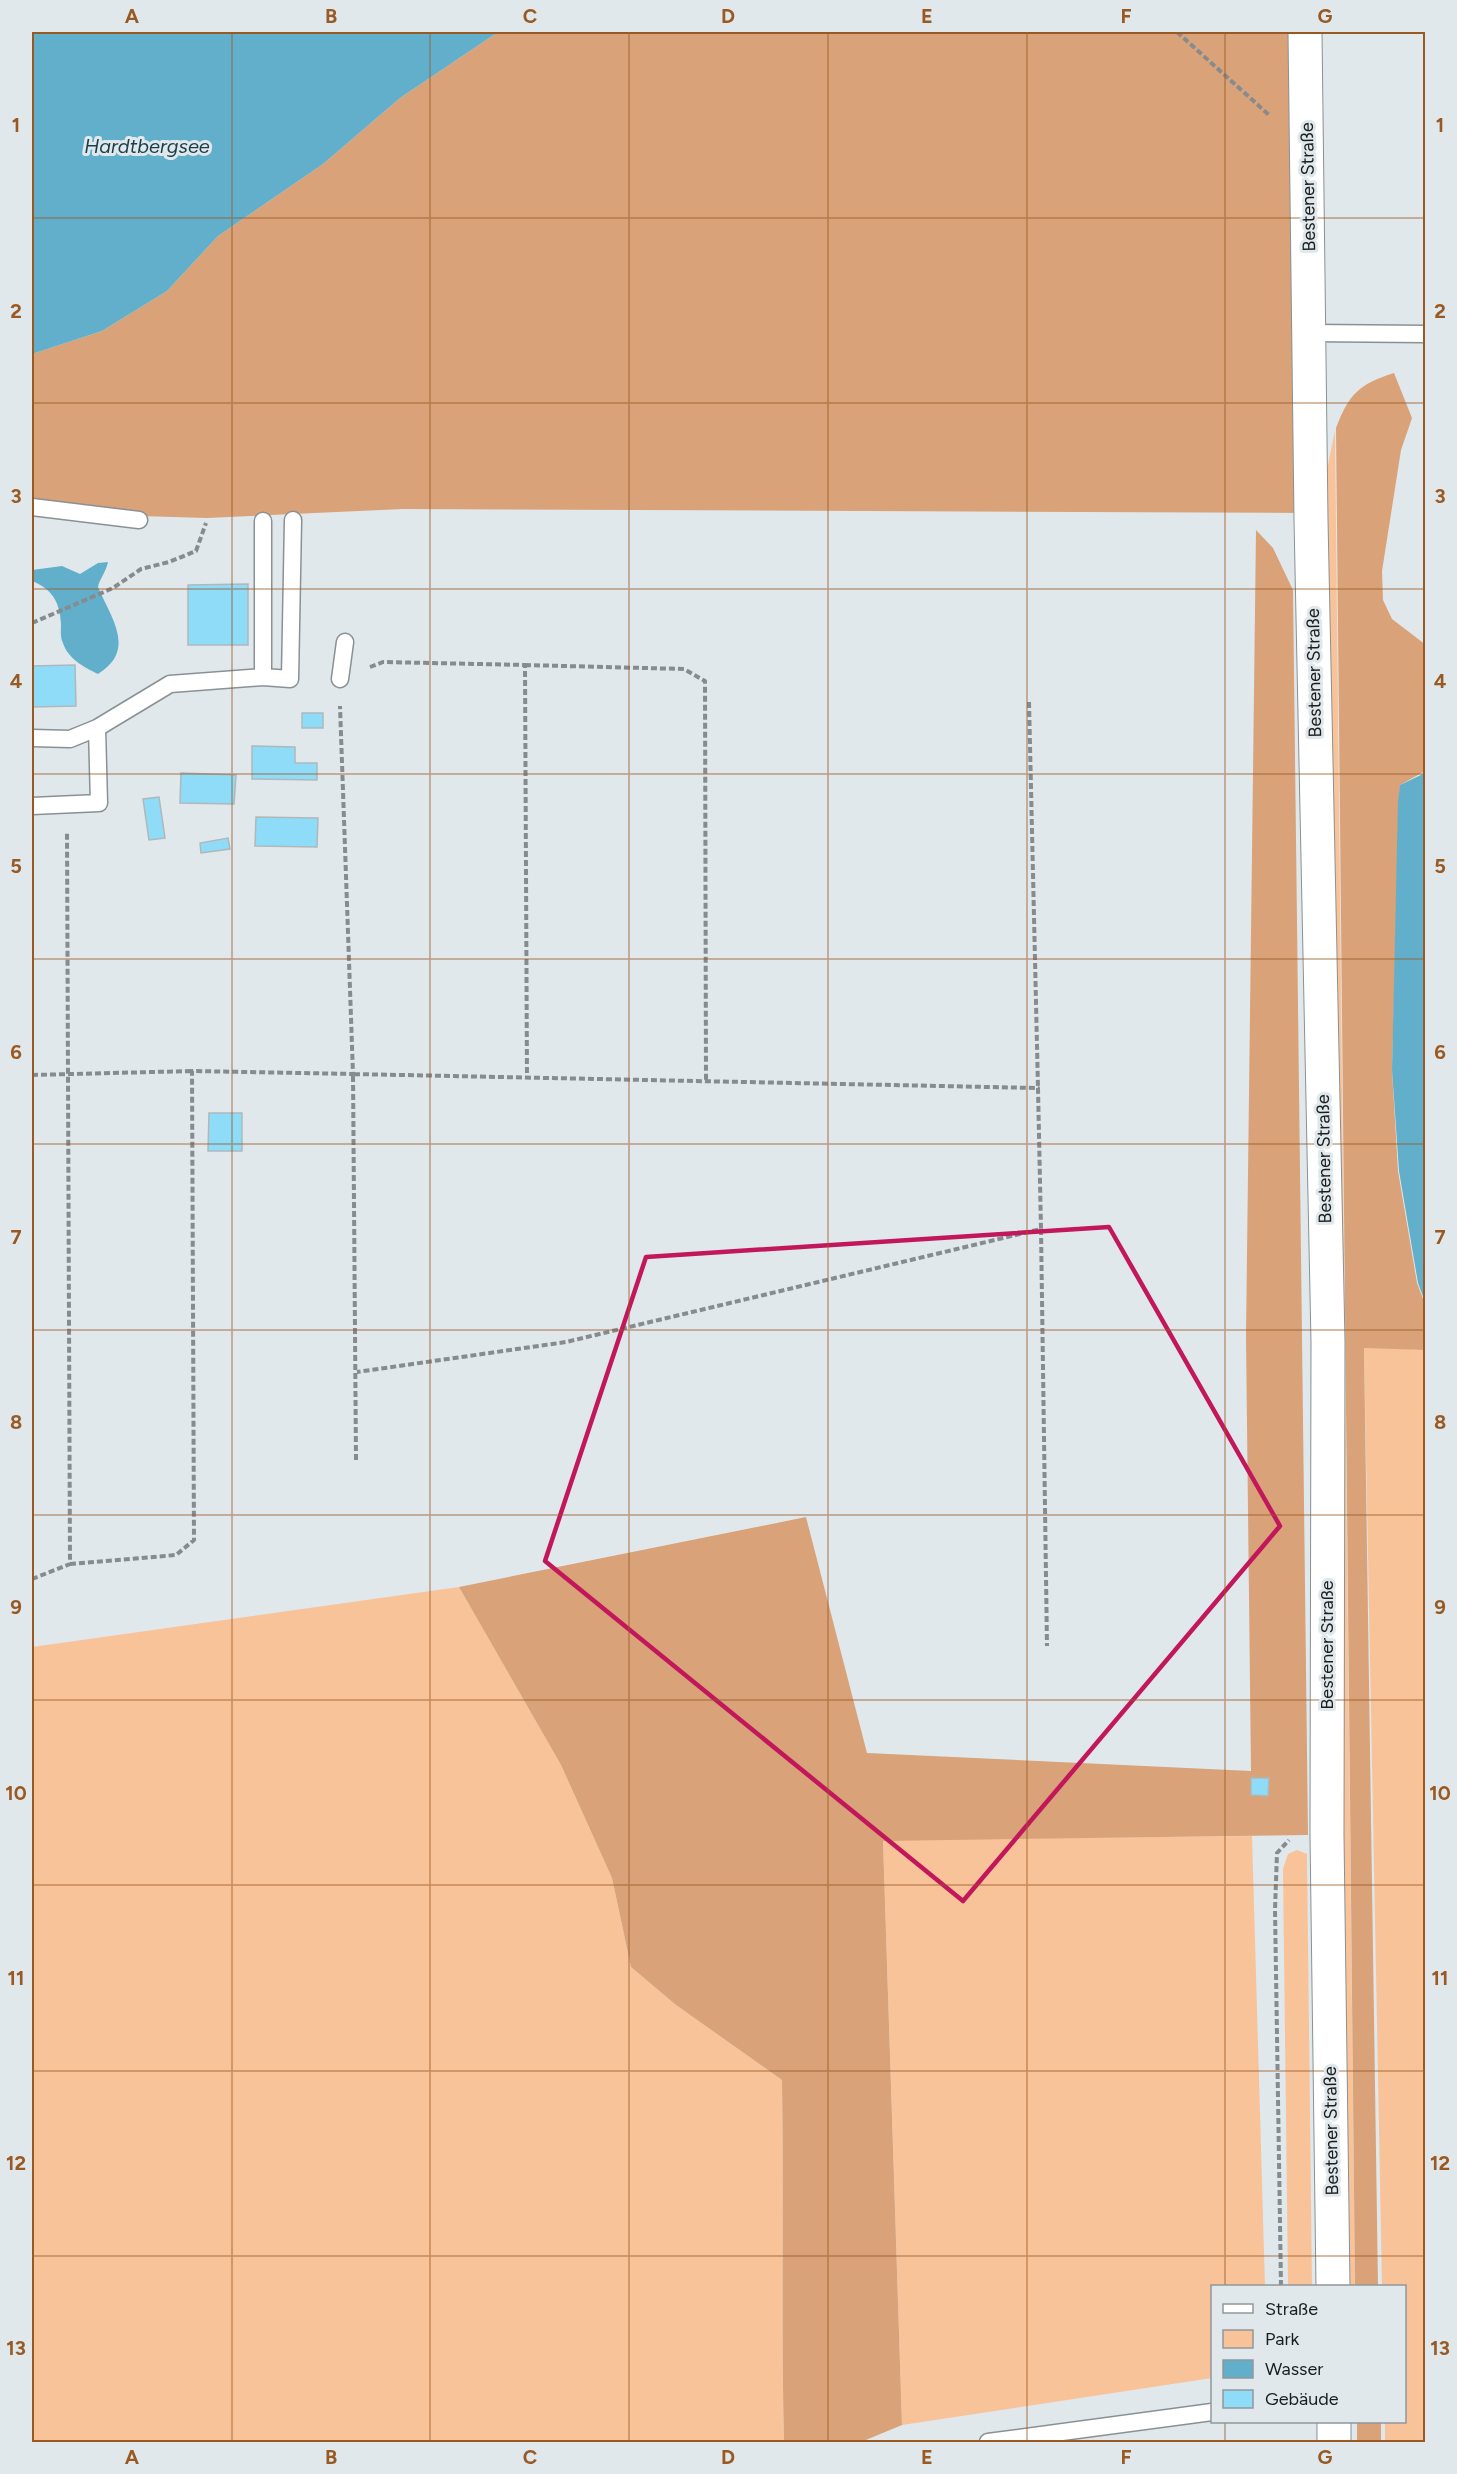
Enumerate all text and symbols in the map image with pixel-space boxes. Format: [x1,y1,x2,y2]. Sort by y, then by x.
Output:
text: A [125,4,140,28]
text: B [325,4,337,28]
text: C [523,4,537,28]
text: D [721,4,735,28]
text: E [921,4,933,28]
text: F [1120,4,1132,28]
text: G [1318,4,1333,28]
text: 1 [12,113,20,137]
text: 1 [1436,113,1444,137]
street label: Bestener Straße [1296,122,1320,252]
water label: Hardtbergsee [84,134,210,158]
text: 2 [10,299,22,323]
text: 2 [1434,299,1446,323]
text: 3 [10,484,22,508]
text: 3 [1434,484,1446,508]
street label: Bestener Straße [1302,608,1326,738]
text: 4 [10,669,23,693]
text: 4 [1434,669,1447,693]
text: 5 [10,854,22,878]
text: 5 [1434,854,1446,878]
text: 6 [10,1040,22,1064]
text: 6 [1434,1040,1446,1064]
street label: Bestener Straße [1312,1094,1336,1224]
text: 7 [10,1225,22,1249]
text: 7 [1434,1225,1446,1249]
text: 8 [10,1410,22,1434]
text: 8 [1434,1410,1446,1434]
street label: Bestener Straße [1316,1580,1338,1710]
text: 9 [10,1595,22,1619]
text: 9 [1434,1595,1446,1619]
text: 10 [5,1781,27,1805]
text: 10 [1429,1781,1451,1805]
text: 11 [8,1966,24,1990]
text: 11 [1432,1966,1448,1990]
street label: Bestener Straße [1319,2066,1343,2196]
text: 12 [6,2151,26,2175]
text: 12 [1430,2151,1450,2175]
legend [1211,2285,1406,2423]
text: Straße [1265,2298,1318,2320]
text: Park [1265,2328,1300,2350]
text: 13 [6,2336,26,2360]
text: 13 [1430,2336,1450,2360]
text: Wasser [1265,2358,1323,2380]
text: Gebäude [1265,2388,1339,2410]
text: A [125,2445,140,2469]
text: B [325,2445,337,2469]
text: C [523,2445,537,2469]
text: D [721,2445,735,2469]
text: E [921,2445,933,2469]
text: F [1120,2445,1132,2469]
text: G [1318,2445,1333,2469]

